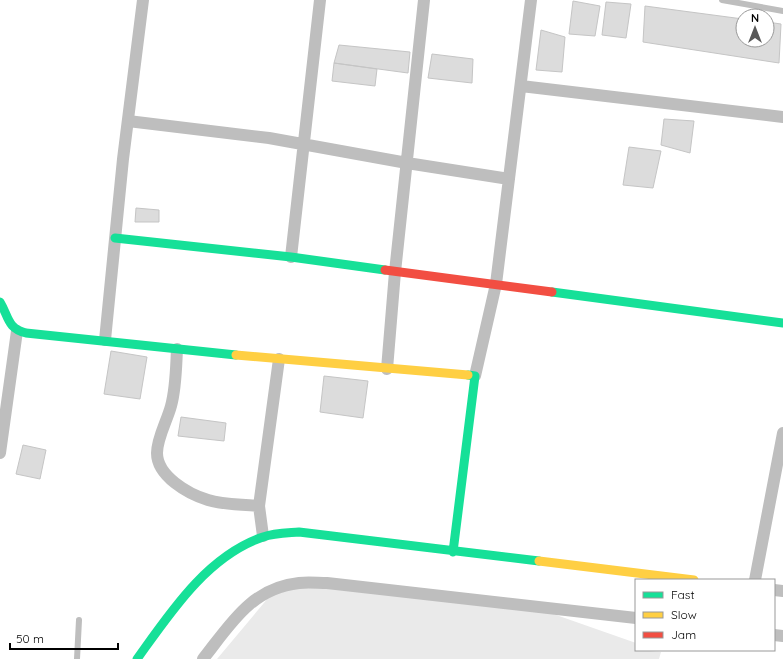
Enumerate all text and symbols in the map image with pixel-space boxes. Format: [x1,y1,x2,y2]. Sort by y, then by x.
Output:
north arrow [735,8,775,48]
text: N [751,11,759,25]
legend [635,579,775,651]
text: Fast [671,587,695,602]
text: Slow [671,607,697,622]
scale bar [10,625,118,651]
text: Jam [671,627,696,642]
text: 50 m [16,631,44,646]

